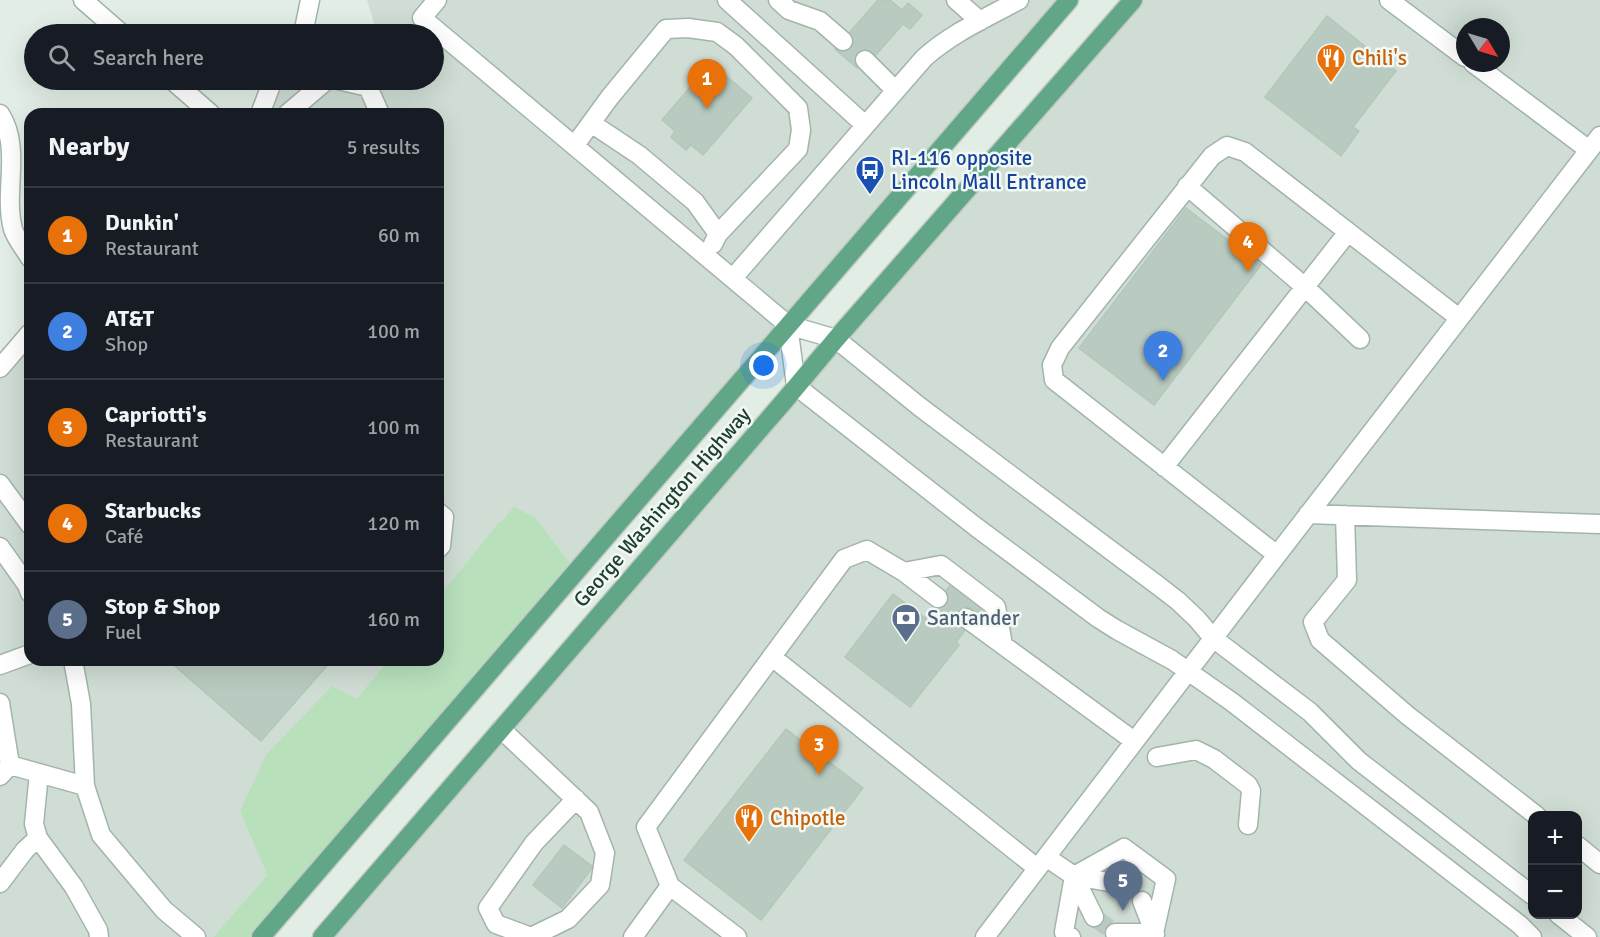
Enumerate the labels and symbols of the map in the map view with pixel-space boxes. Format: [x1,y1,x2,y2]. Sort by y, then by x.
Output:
north arrow [1456,18,1510,72]
restaurant icon: Chili's [1315,42,1347,84]
place label: Chili's [1352,45,1407,71]
pin: 1 [688,60,726,109]
place label: RI-116 opposite Lincoln Mall Entrance [891,145,1087,195]
bus stop icon: RI-116 opposite Lincoln Mall Entrance [854,154,886,196]
pin: 4 [1228,222,1268,272]
pin: 2 [1144,332,1182,381]
your location [749,351,778,380]
street label: George Washington Highway [568,401,756,612]
bank icon: Santander [890,602,922,644]
place label: Santander [927,605,1020,631]
pin: 3 [800,726,838,775]
restaurant icon: Chipotle [733,802,765,844]
place label: Chipotle [770,805,845,831]
pin: 5 [1104,862,1142,911]

